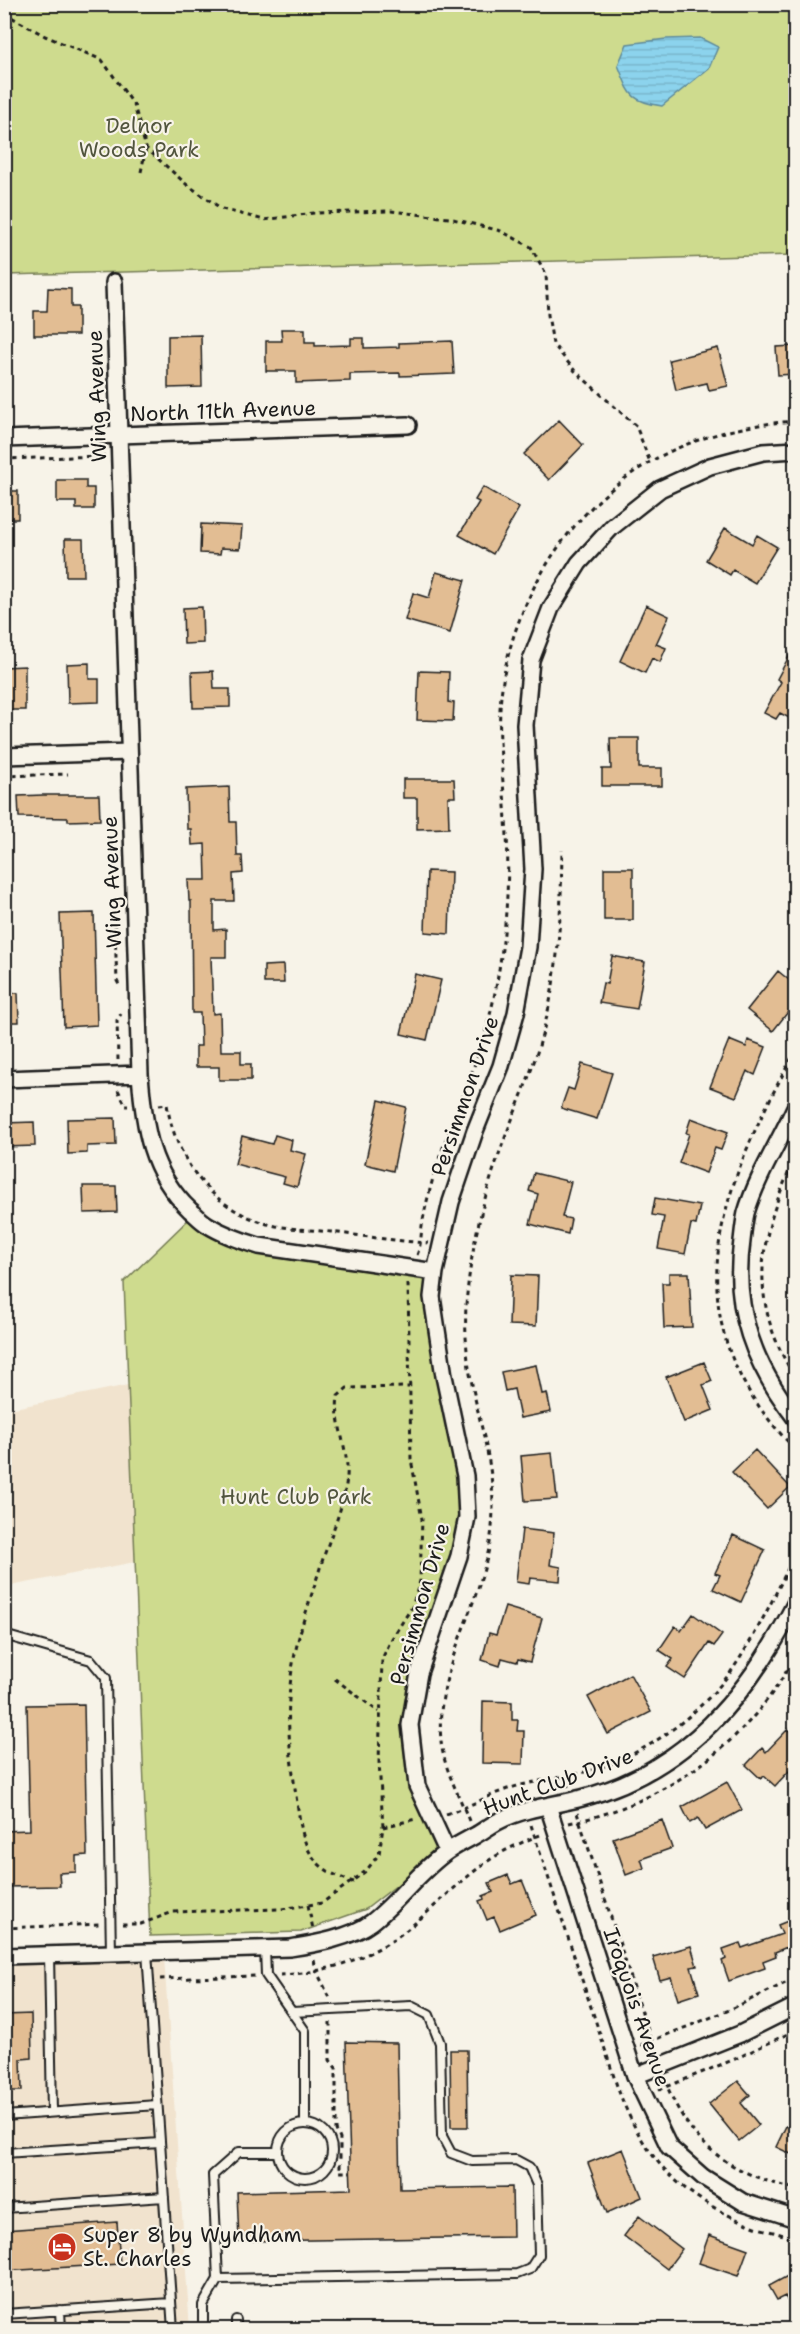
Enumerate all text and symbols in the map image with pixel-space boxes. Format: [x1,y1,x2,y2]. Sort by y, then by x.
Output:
park label: Delnor Woods Park [79,112,199,164]
street label: Wing Avenue [81,329,113,463]
street label: North 11th Avenue [129,394,317,428]
street label: Wing Avenue [96,815,128,949]
street label: Persimmon Drive [424,1012,506,1180]
park label: Hunt Club Park [220,1483,372,1511]
street label: Persimmon Drive [383,1520,457,1688]
street label: Hunt Club Drive [479,1742,637,1822]
street label: Iroquois Avenue [597,1924,677,2090]
place label: Super 8 by Wyndham St. Charles [83,2221,302,2273]
hotel icon: Super 8 by Wyndham St. Charles [46,2231,78,2263]

